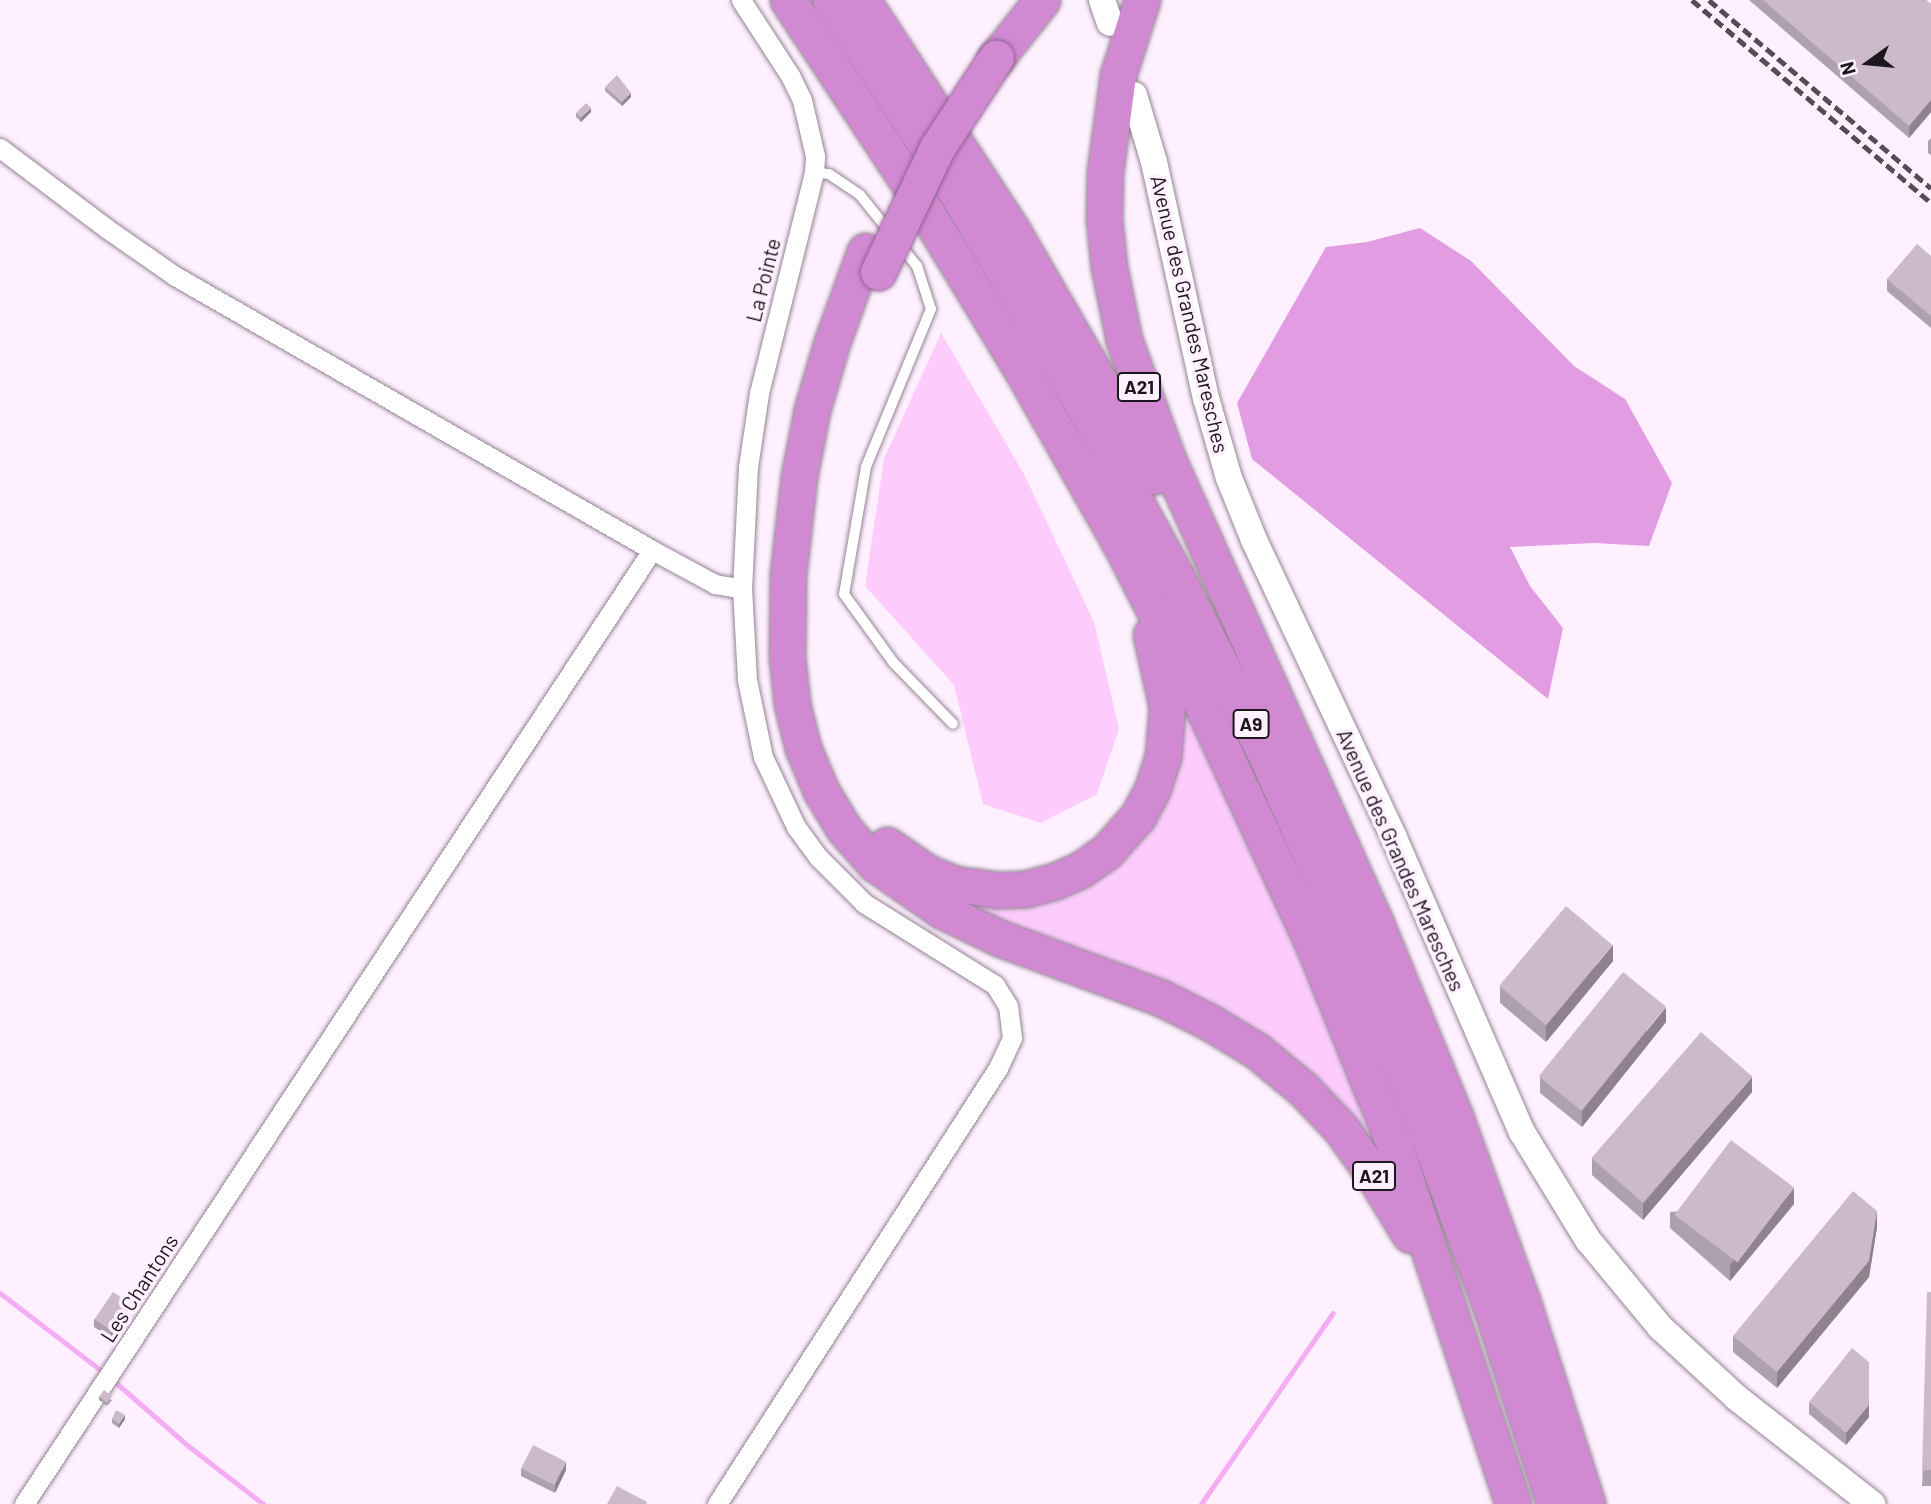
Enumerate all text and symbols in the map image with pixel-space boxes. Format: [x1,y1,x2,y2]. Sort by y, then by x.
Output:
north arrow [1833,28,1903,98]
text: N [1834,59,1860,78]
street label: Avenue des Grandes Maresches [1146,173,1234,455]
street label: La Pointe [740,235,786,325]
road number: A21 [1116,372,1162,402]
road number: A9 [1232,708,1270,740]
street label: Avenue des Grandes Maresches [1332,725,1470,995]
road number: A21 [1351,1160,1397,1192]
street label: Les Chantons [95,1229,183,1347]

